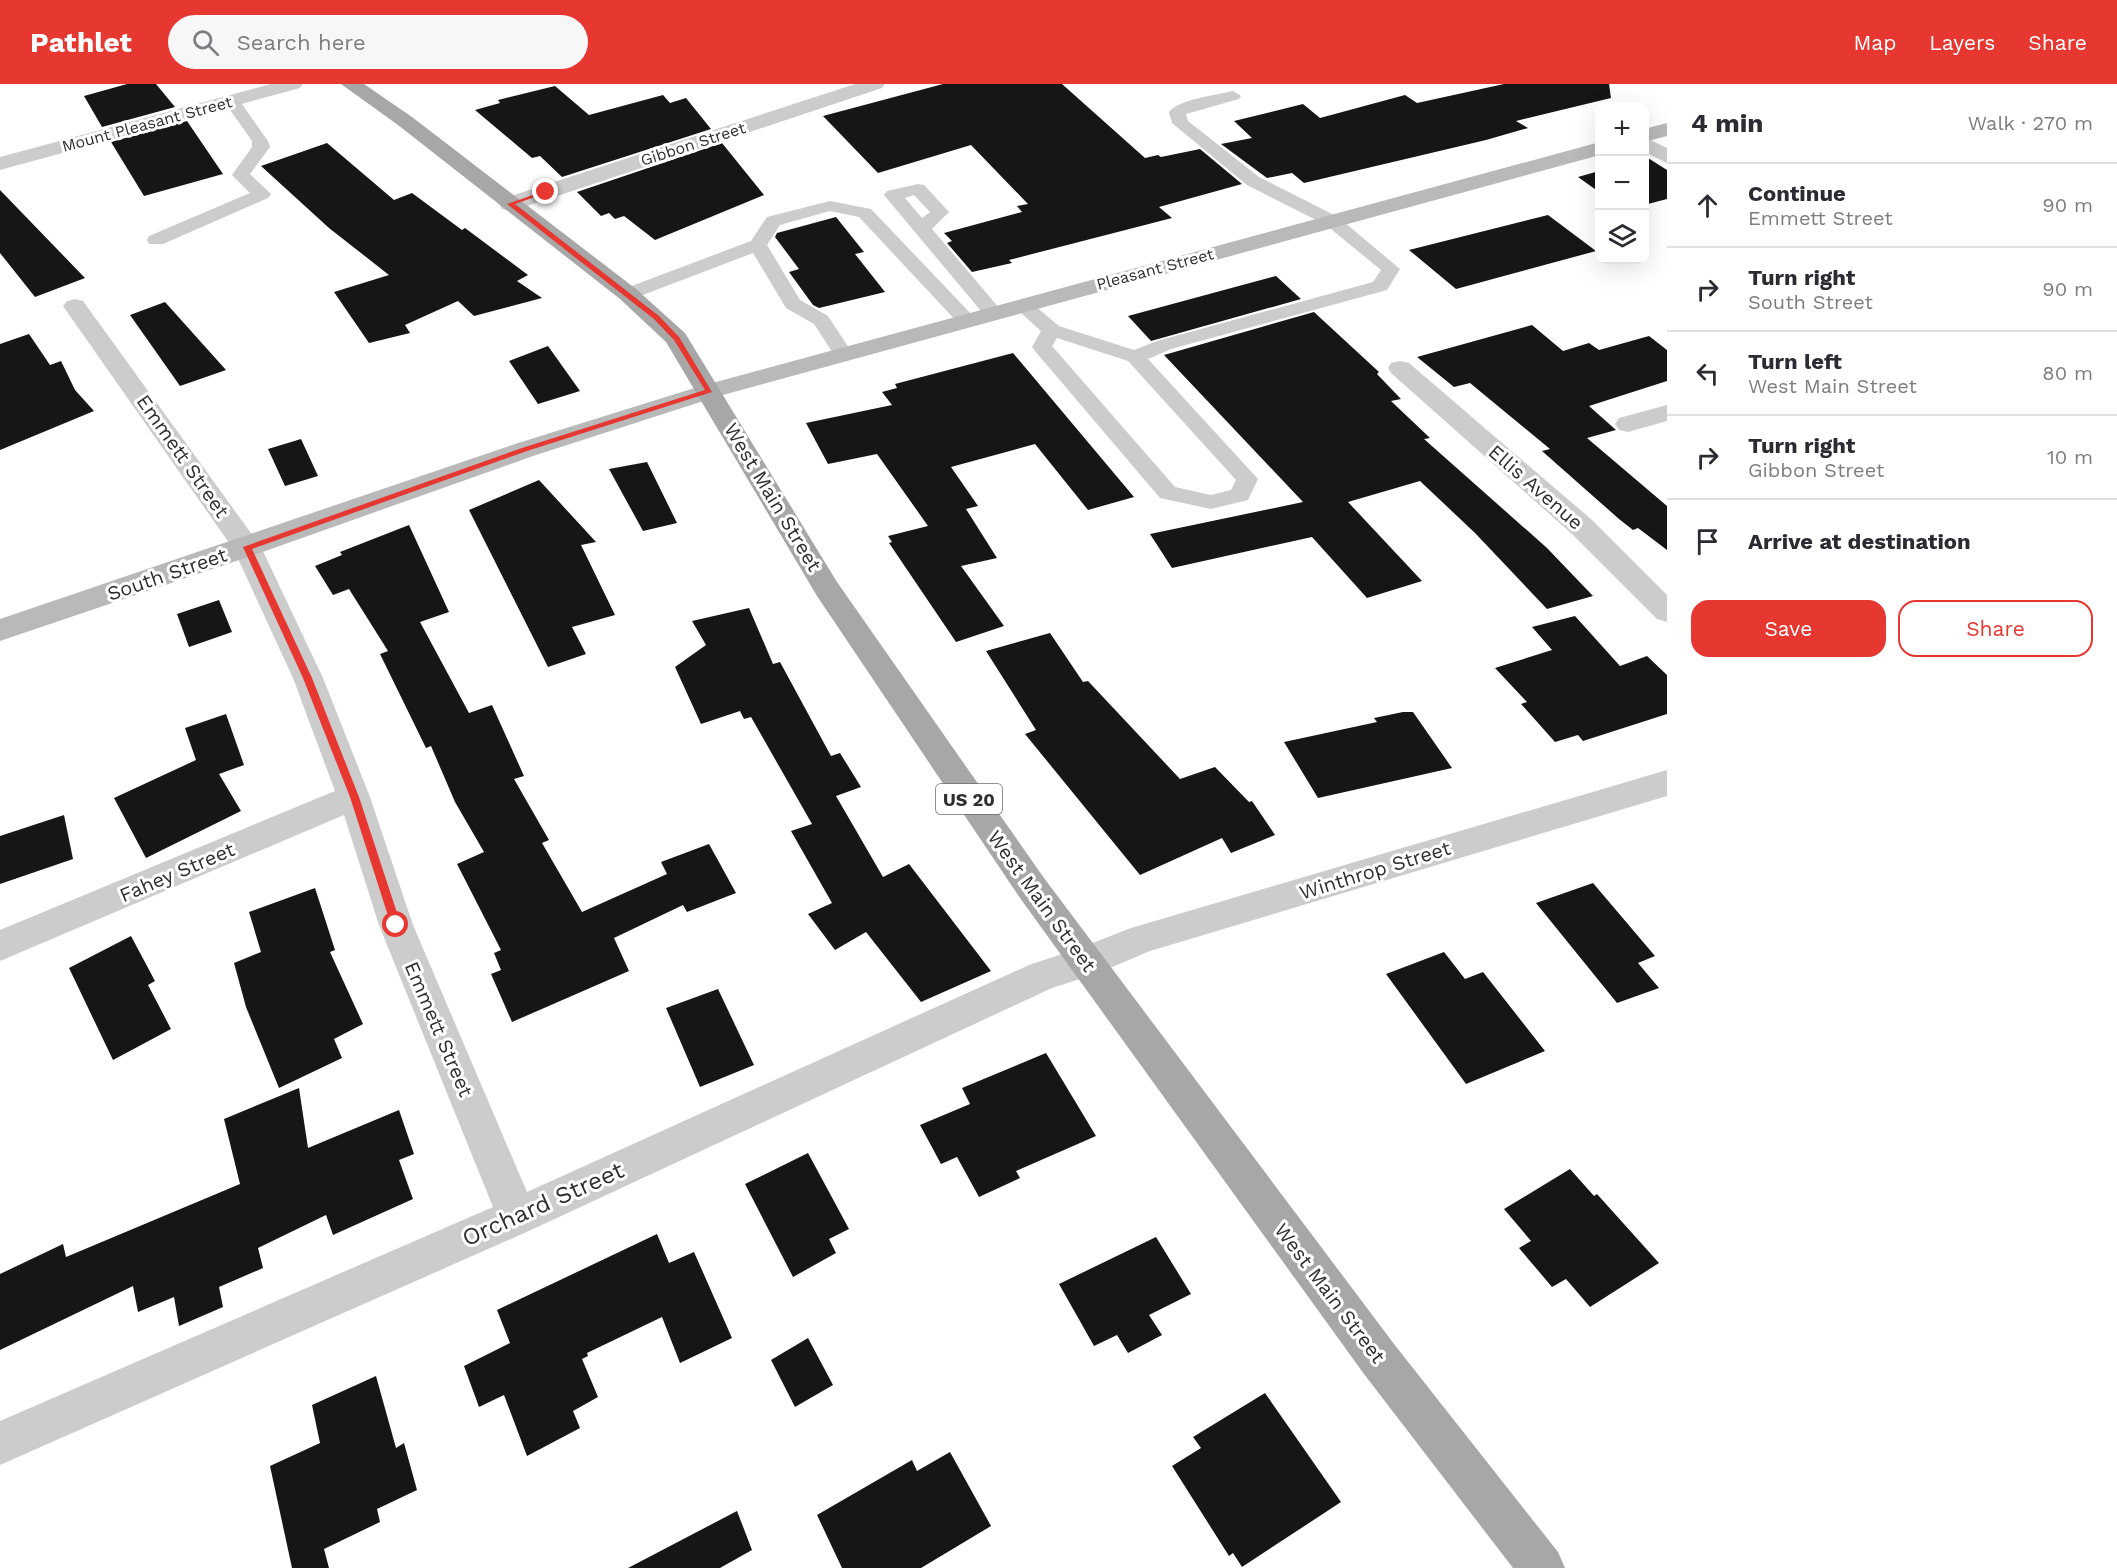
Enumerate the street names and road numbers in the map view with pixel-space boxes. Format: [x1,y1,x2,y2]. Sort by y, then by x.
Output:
street label: Mount Pleasant Street [60,92,235,156]
street label: Gibbon Street [638,118,748,170]
street label: Pleasant Street [1094,244,1216,294]
street label: Emmett Street [132,390,235,523]
street label: West Main Street [719,418,827,576]
street label: Ellis Avenue [1484,439,1588,535]
street label: South Street [104,542,231,606]
road number: US 20 [936,784,1002,814]
street label: West Main Street [983,826,1102,977]
street label: Winthrop Street [1296,835,1454,904]
street label: Fahey Street [116,837,239,907]
street label: Emmett Street [400,958,479,1101]
street label: Orchard Street [458,1156,628,1252]
street label: West Main Street [1270,1218,1391,1368]

